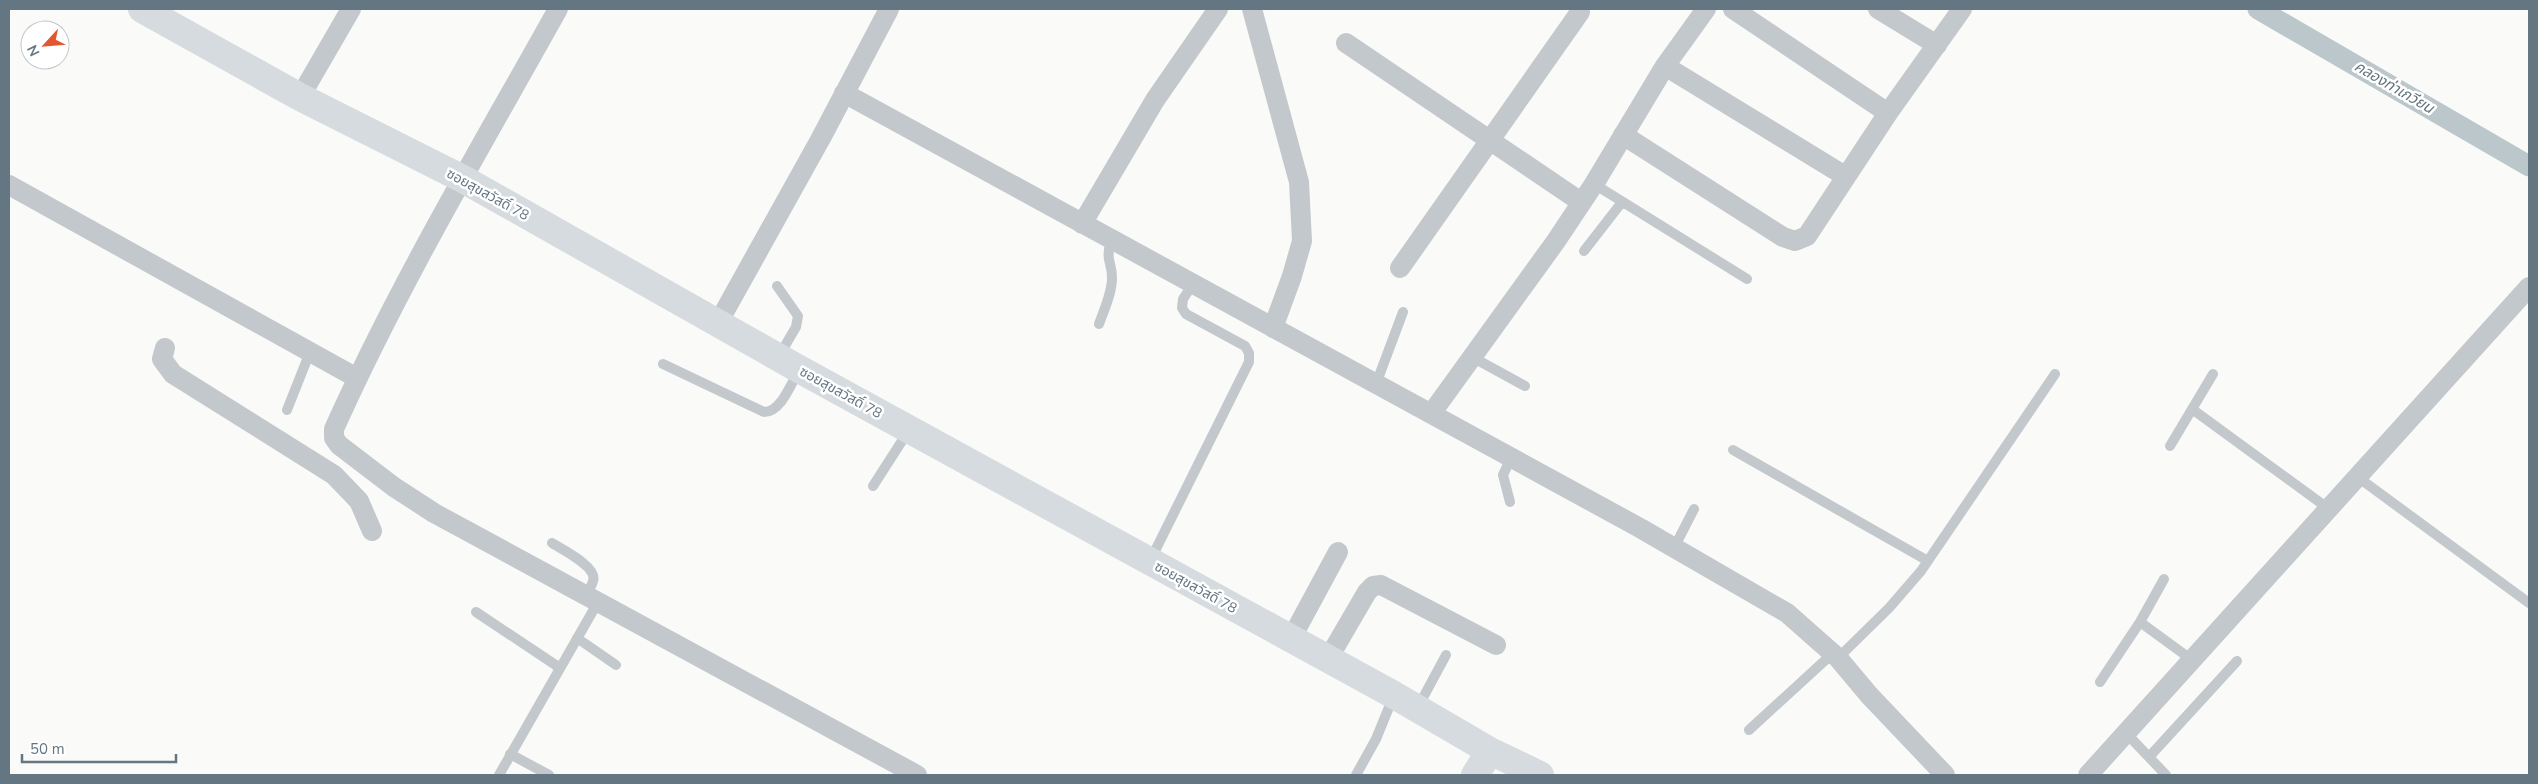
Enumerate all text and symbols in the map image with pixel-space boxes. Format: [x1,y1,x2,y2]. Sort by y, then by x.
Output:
north arrow [20,20,70,70]
text: N [23,42,45,59]
water label: คลองท่าเกวียน [2351,56,2438,118]
street label: ซอยสุขสวัสดิ์ 78 [443,164,532,225]
street label: ซอยสุขสวัสดิ์ 78 [796,362,885,423]
street label: ซอยสุขสวัสดิ์ 78 [1151,557,1240,618]
scale bar [22,732,176,764]
text: 50 m [30,739,65,759]

